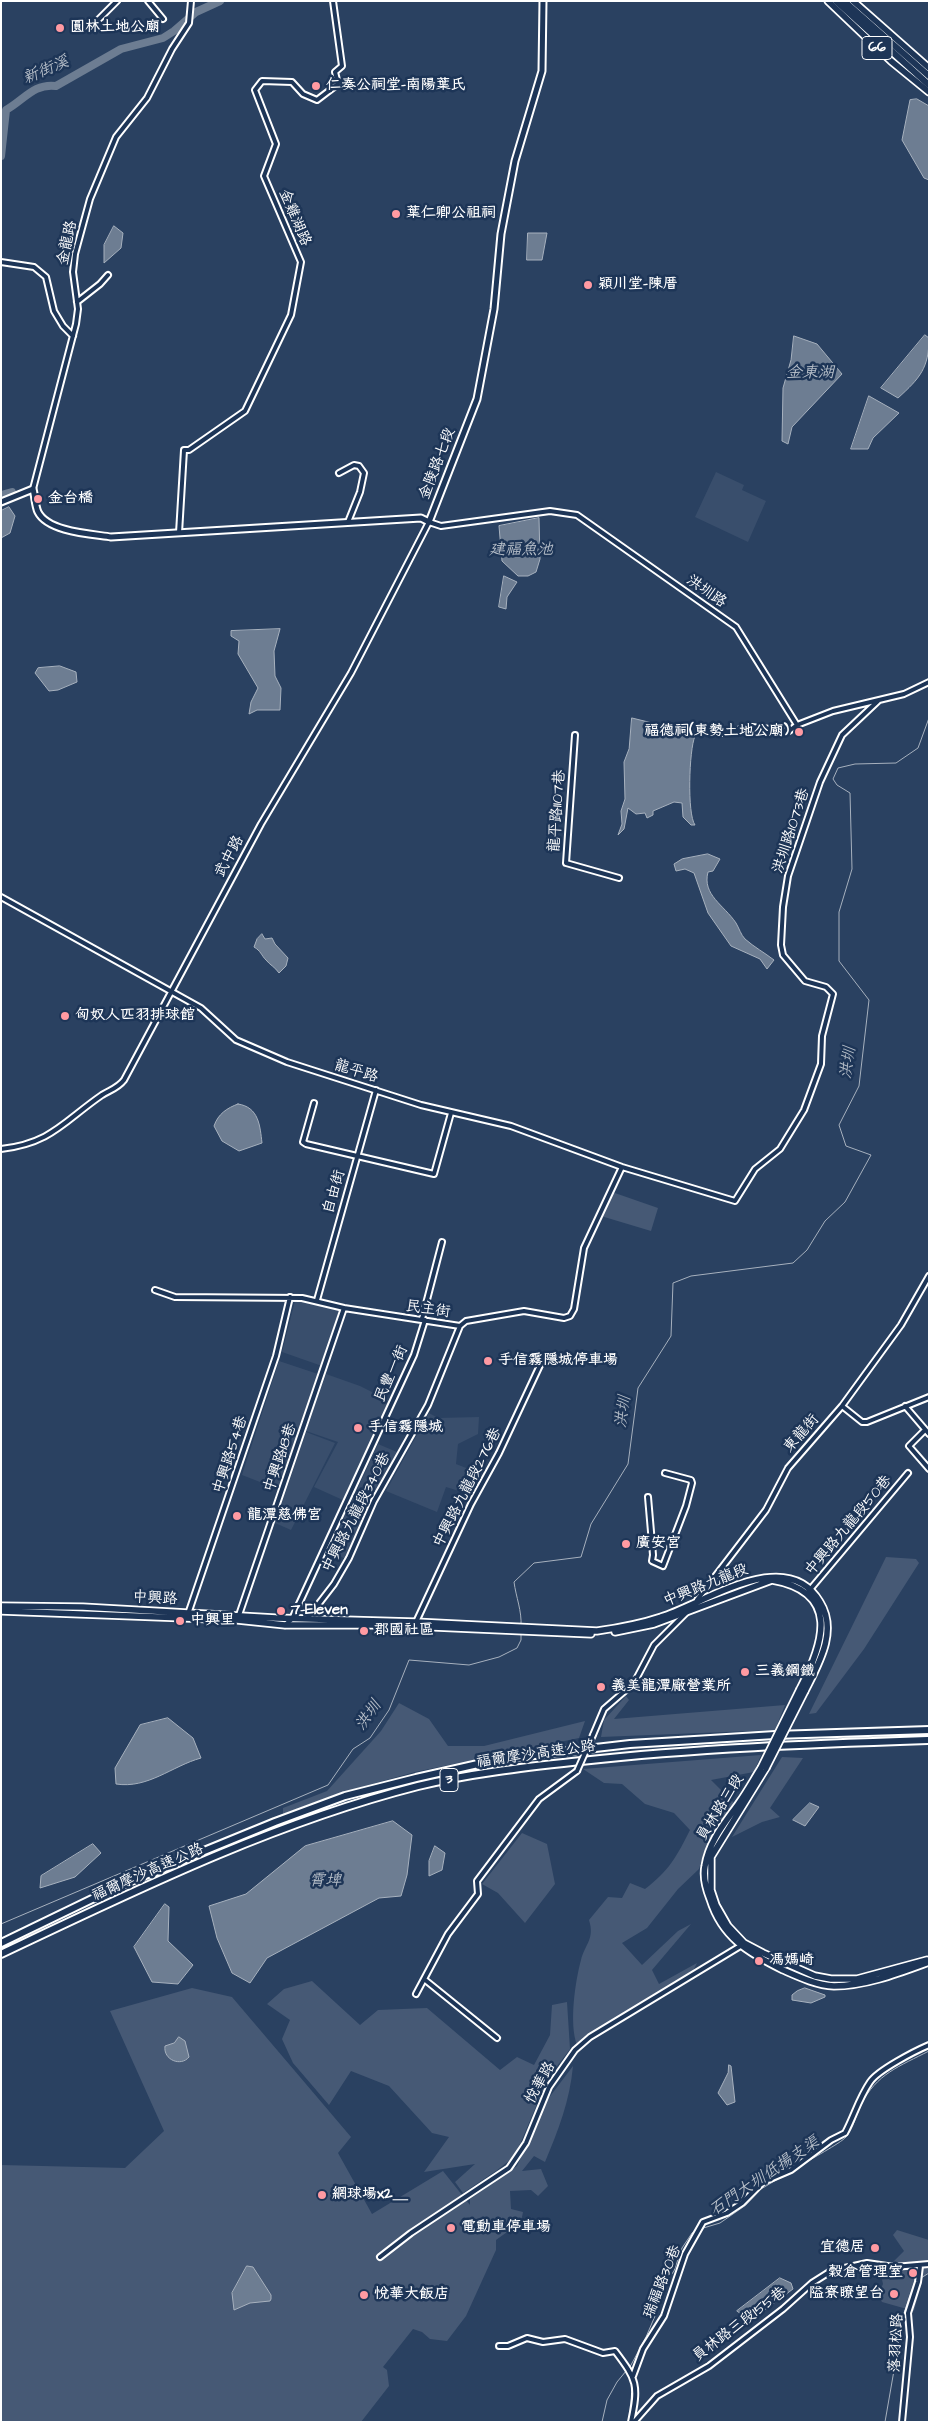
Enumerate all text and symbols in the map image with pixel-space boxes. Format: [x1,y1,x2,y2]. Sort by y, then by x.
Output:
place label: 圓林土地公廟 [70,19,160,37]
marker: 圓林土地公廟 [54,22,66,34]
road number: 66 [862,36,892,59]
water label: 新街溪 [20,53,72,89]
place label: 仁奏公祠堂-南陽葉氏 [326,77,466,95]
marker: 仁奏公祠堂-南陽葉氏 [310,80,322,92]
street label: 金雞湖路 [274,187,314,249]
place label: 葉仁卿公祖祠 [406,205,496,223]
marker: 葉仁卿公祖祠 [390,208,402,220]
street label: 金龍路 [55,219,81,267]
place label: 穎川堂-陳厝 [598,276,678,294]
marker: 穎川堂-陳厝 [582,279,594,291]
water label: 金東湖 [786,364,834,384]
street label: 金陵路七段 [416,426,460,502]
place label: 金台橋 [48,490,93,508]
marker: 金台橋 [32,493,44,505]
water label: 建福魚池 [489,541,553,561]
street label: 洪圳路 [682,572,730,612]
place label: 福德祠(東勢土地公廟) [644,723,789,741]
marker: 福德祠(東勢土地公廟) [793,726,805,738]
street label: 龍平路1107巷 [546,769,570,853]
street label: 洪圳路1073巷 [770,786,814,876]
street label: 武中路 [211,833,249,881]
place label: 匈奴人匹羽排球館 [75,1007,195,1025]
marker: 匈奴人匹羽排球館 [59,1010,71,1022]
water label: 洪圳 [837,1046,861,1080]
street label: 龍平路 [332,1057,380,1087]
street label: 自由街 [320,1168,350,1216]
street label: 民主街 [404,1298,452,1322]
street label: 民豐一街 [372,1343,412,1405]
place label: 手信霧隱城停車場 [498,1352,618,1370]
marker: 手信霧隱城停車場 [482,1355,494,1367]
water label: 洪圳 [612,1395,636,1429]
street label: 東龍街 [780,1411,824,1457]
street label: 中興路54巷 [210,1414,252,1496]
place label: 手信霧隱城 [368,1419,443,1437]
street label: 中興路18巷 [261,1421,301,1495]
marker: 手信霧隱城 [352,1422,364,1434]
street label: 中興路九龍段276巷 [430,1425,506,1551]
street label: 中興路九龍段340巷 [319,1450,395,1576]
street label: 中興路九龍段50巷 [802,1472,896,1580]
place label: 龍潭慈佛宮 [247,1507,322,1525]
marker: 龍潭慈佛宮 [231,1510,243,1522]
place label: 廣安宮 [636,1535,681,1553]
marker: 廣安宮 [620,1538,632,1550]
street label: 中興路九龍段 [661,1561,751,1611]
street label: 中興路 [132,1589,178,1609]
place label: 7-Eleven [291,1602,348,1620]
marker: 7-Eleven [275,1605,287,1617]
place label: 中興里 [190,1612,235,1630]
marker: 中興里 [174,1615,186,1627]
place label: 郡國社區 [374,1622,434,1640]
marker: 郡國社區 [358,1625,370,1637]
place label: 三義鋼鐵 [755,1663,815,1681]
marker: 三義鋼鐵 [739,1666,751,1678]
place label: 義美龍潭廠營業所 [611,1678,731,1696]
marker: 義美龍潭廠營業所 [595,1681,607,1693]
water label: 洪圳 [352,1697,386,1735]
street label: 福爾摩沙高速公路 [475,1738,597,1772]
road number: 3 [440,1768,458,1792]
street label: 員林路三段 [693,1771,749,1845]
street label: 福爾摩沙高速公路 [90,1840,206,1906]
water label: 霄埤 [309,1872,341,1892]
place label: 馮媽崎 [769,1952,814,1970]
marker: 馮媽崎 [753,1955,765,1967]
street label: 悅華路 [522,2059,560,2107]
water label: 石門大圳低揚支渠 [707,2133,823,2221]
place label: 網球場x2＿ [332,2186,408,2204]
marker: 網球場x2＿ [316,2189,328,2201]
place label: 電動車停車場 [461,2219,551,2237]
marker: 電動車停車場 [445,2222,457,2234]
place label: 宜德居 [820,2239,865,2257]
marker: 宜德居 [869,2242,881,2254]
street label: 瑞福路30巷 [640,2243,686,2321]
place label: 穀倉管理室 [828,2264,903,2282]
marker: 穀倉管理室 [907,2267,919,2279]
street label: 員林路三段155巷 [689,2284,791,2366]
place label: 隘寮瞭望台 [809,2285,884,2303]
place label: 悅華大飯店 [374,2286,449,2304]
marker: 隘寮瞭望台 [888,2288,900,2300]
marker: 悅華大飯店 [358,2289,370,2301]
street label: 落羽松路 [886,2313,908,2373]

